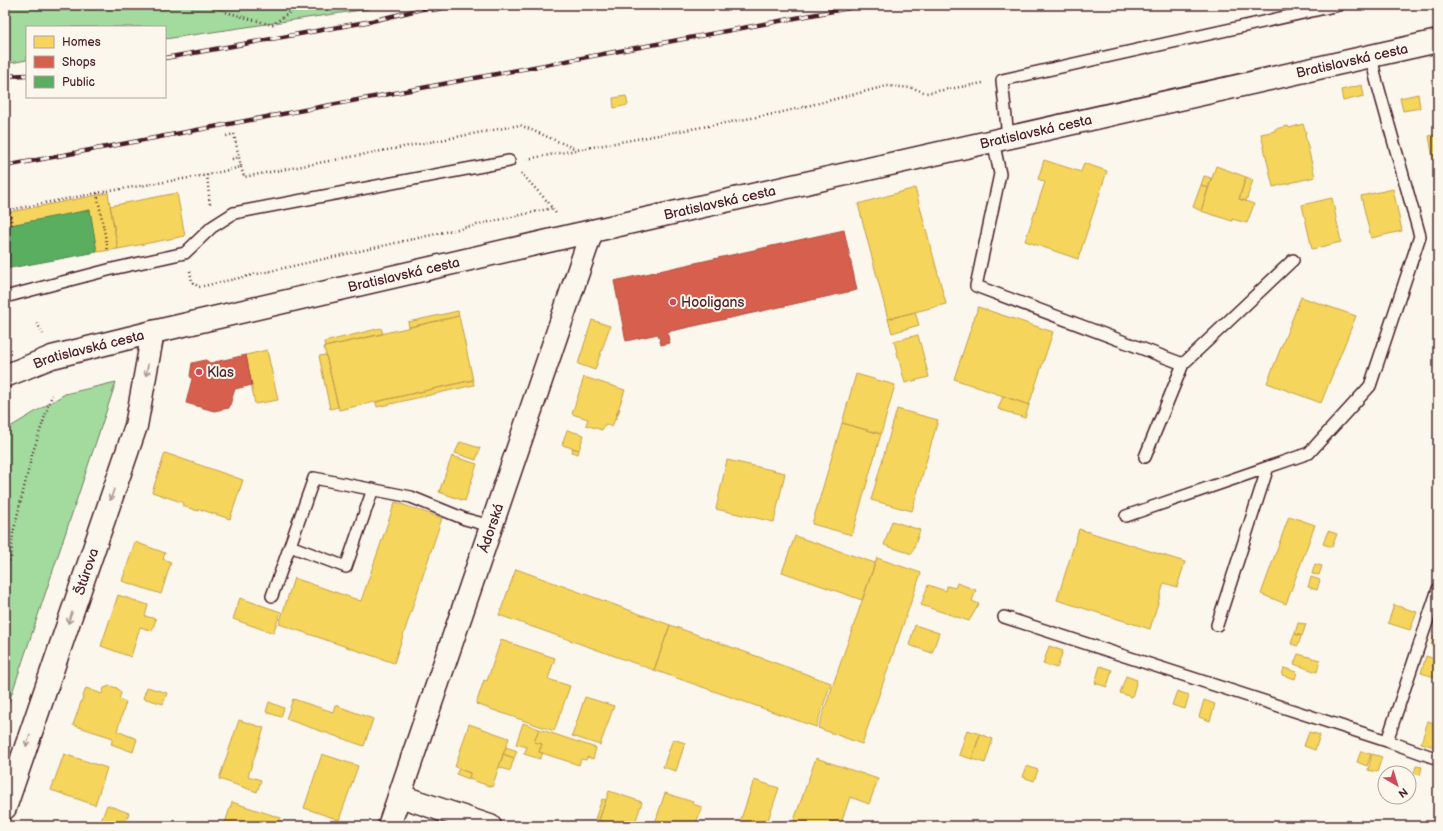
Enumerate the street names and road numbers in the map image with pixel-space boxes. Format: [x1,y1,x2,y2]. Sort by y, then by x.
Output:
street label: Bratislavská cesta [1294,40,1410,81]
street label: Bratislavská cesta [978,111,1093,152]
street label: Bratislavská cesta [662,182,777,223]
street label: Bratislavská cesta [346,253,461,295]
street label: Bratislavská cesta [30,326,146,372]
street label: Ádorská [473,501,507,555]
street label: Štúrova [69,546,102,597]

